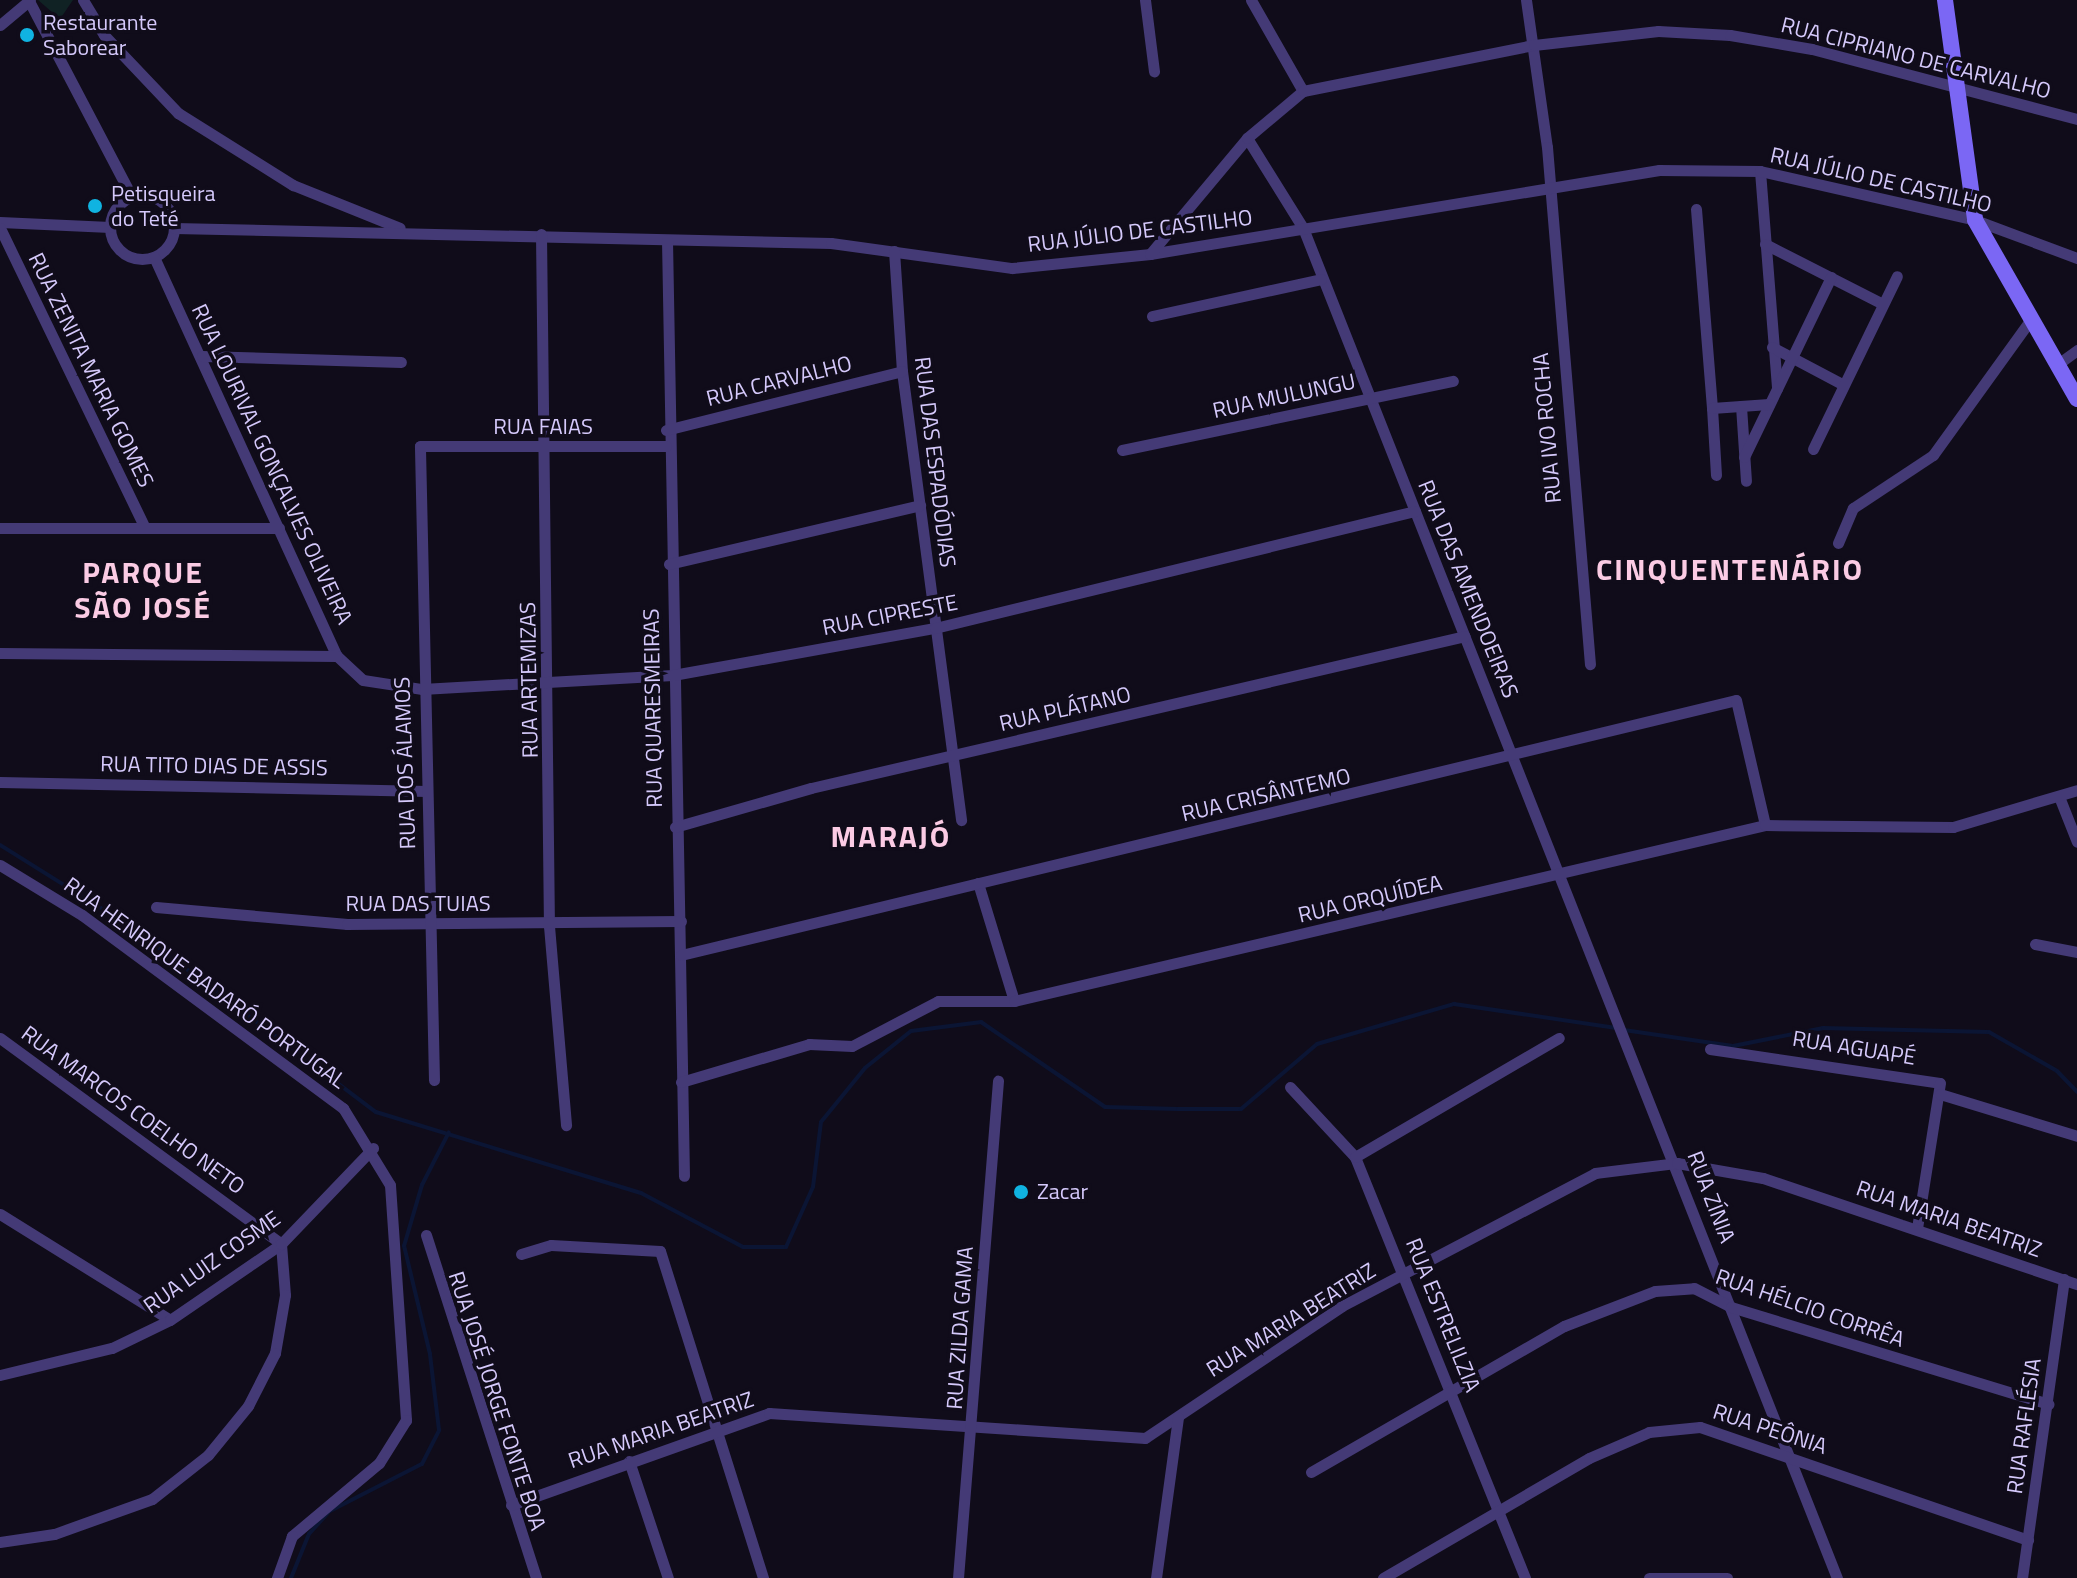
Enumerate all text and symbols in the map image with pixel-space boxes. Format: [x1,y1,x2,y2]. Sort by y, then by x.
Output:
place label: Restaurante Saborear [43,9,157,60]
street label: RUA CIPRIANO DE CARVALHO [1778,12,2054,104]
marker: Restaurante Saborear [18,26,36,44]
street label: RUA JÚLIO DE CASTILHO [1768,142,1994,218]
place label: Petisqueira do Teté [111,180,216,232]
marker: Petisqueira do Teté [86,197,104,215]
street label: RUA JÚLIO DE CASTILHO [1026,204,1254,258]
street label: RUA ZENITA MARIA GOMES [23,249,159,491]
street label: RUA LOURIVAL GONÇALVES OLIVEIRA [186,300,358,628]
street label: RUA CARVALHO [703,350,855,412]
street label: RUA IVO ROCHA [1527,352,1567,504]
street label: RUA DAS ESPADÓDIAS [909,355,961,569]
street label: RUA MULUNGU [1210,368,1358,424]
street label: RUA FAIAS [493,414,593,440]
street label: RUA DAS AMENDOEIRAS [1412,476,1524,702]
district label: CINQUENTENÁRIO [1596,551,1864,587]
district label: PARQUE SÃO JOSÉ [74,554,212,624]
street label: RUA CIPRESTE [820,589,960,641]
street label: RUA ARTEMIZAS [514,602,544,758]
street label: RUA QUARESMEIRAS [638,608,668,808]
street label: RUA DOS ÁLAMOS [389,676,421,850]
street label: RUA PLÁTANO [997,681,1133,737]
street label: RUA TITO DIAS DE ASSIS [100,751,328,781]
street label: RUA CRISÂNTEMO [1179,763,1353,827]
district label: MARAJÓ [831,818,951,854]
street label: RUA ORQUÍDEA [1295,870,1445,928]
street label: RUA HENRIQUE BADARÓ PORTUGAL [59,872,351,1094]
street label: RUA DAS TUIAS [345,891,491,917]
street label: RUA MARCOS COELHO NETO [16,1020,250,1200]
street label: RUA AGUAPÉ [1791,1025,1917,1071]
street label: RUA ZÍNIA [1681,1147,1741,1247]
street label: RUA MARIA BEATRIZ [1853,1175,2045,1263]
place label: Zacar [1037,1179,1088,1205]
marker: Zacar [1012,1183,1030,1201]
street label: RUA LUIZ COSME [139,1205,285,1319]
street label: RUA ESTRELILZIA [1400,1234,1486,1396]
street label: RUA ZILDA GAMA [941,1246,979,1410]
street label: RUA MARIA BEATRIZ [1202,1257,1380,1383]
street label: RUA HÉLCIO CORRÊA [1712,1263,1908,1353]
street label: RUA JOSÉ JORGE FONTE BOA [443,1268,551,1534]
street label: RUA RAFLÉSIA [2001,1356,2047,1496]
street label: RUA MARIA BEATRIZ [565,1386,757,1474]
street label: RUA PEÔNIA [1710,1398,1830,1460]

